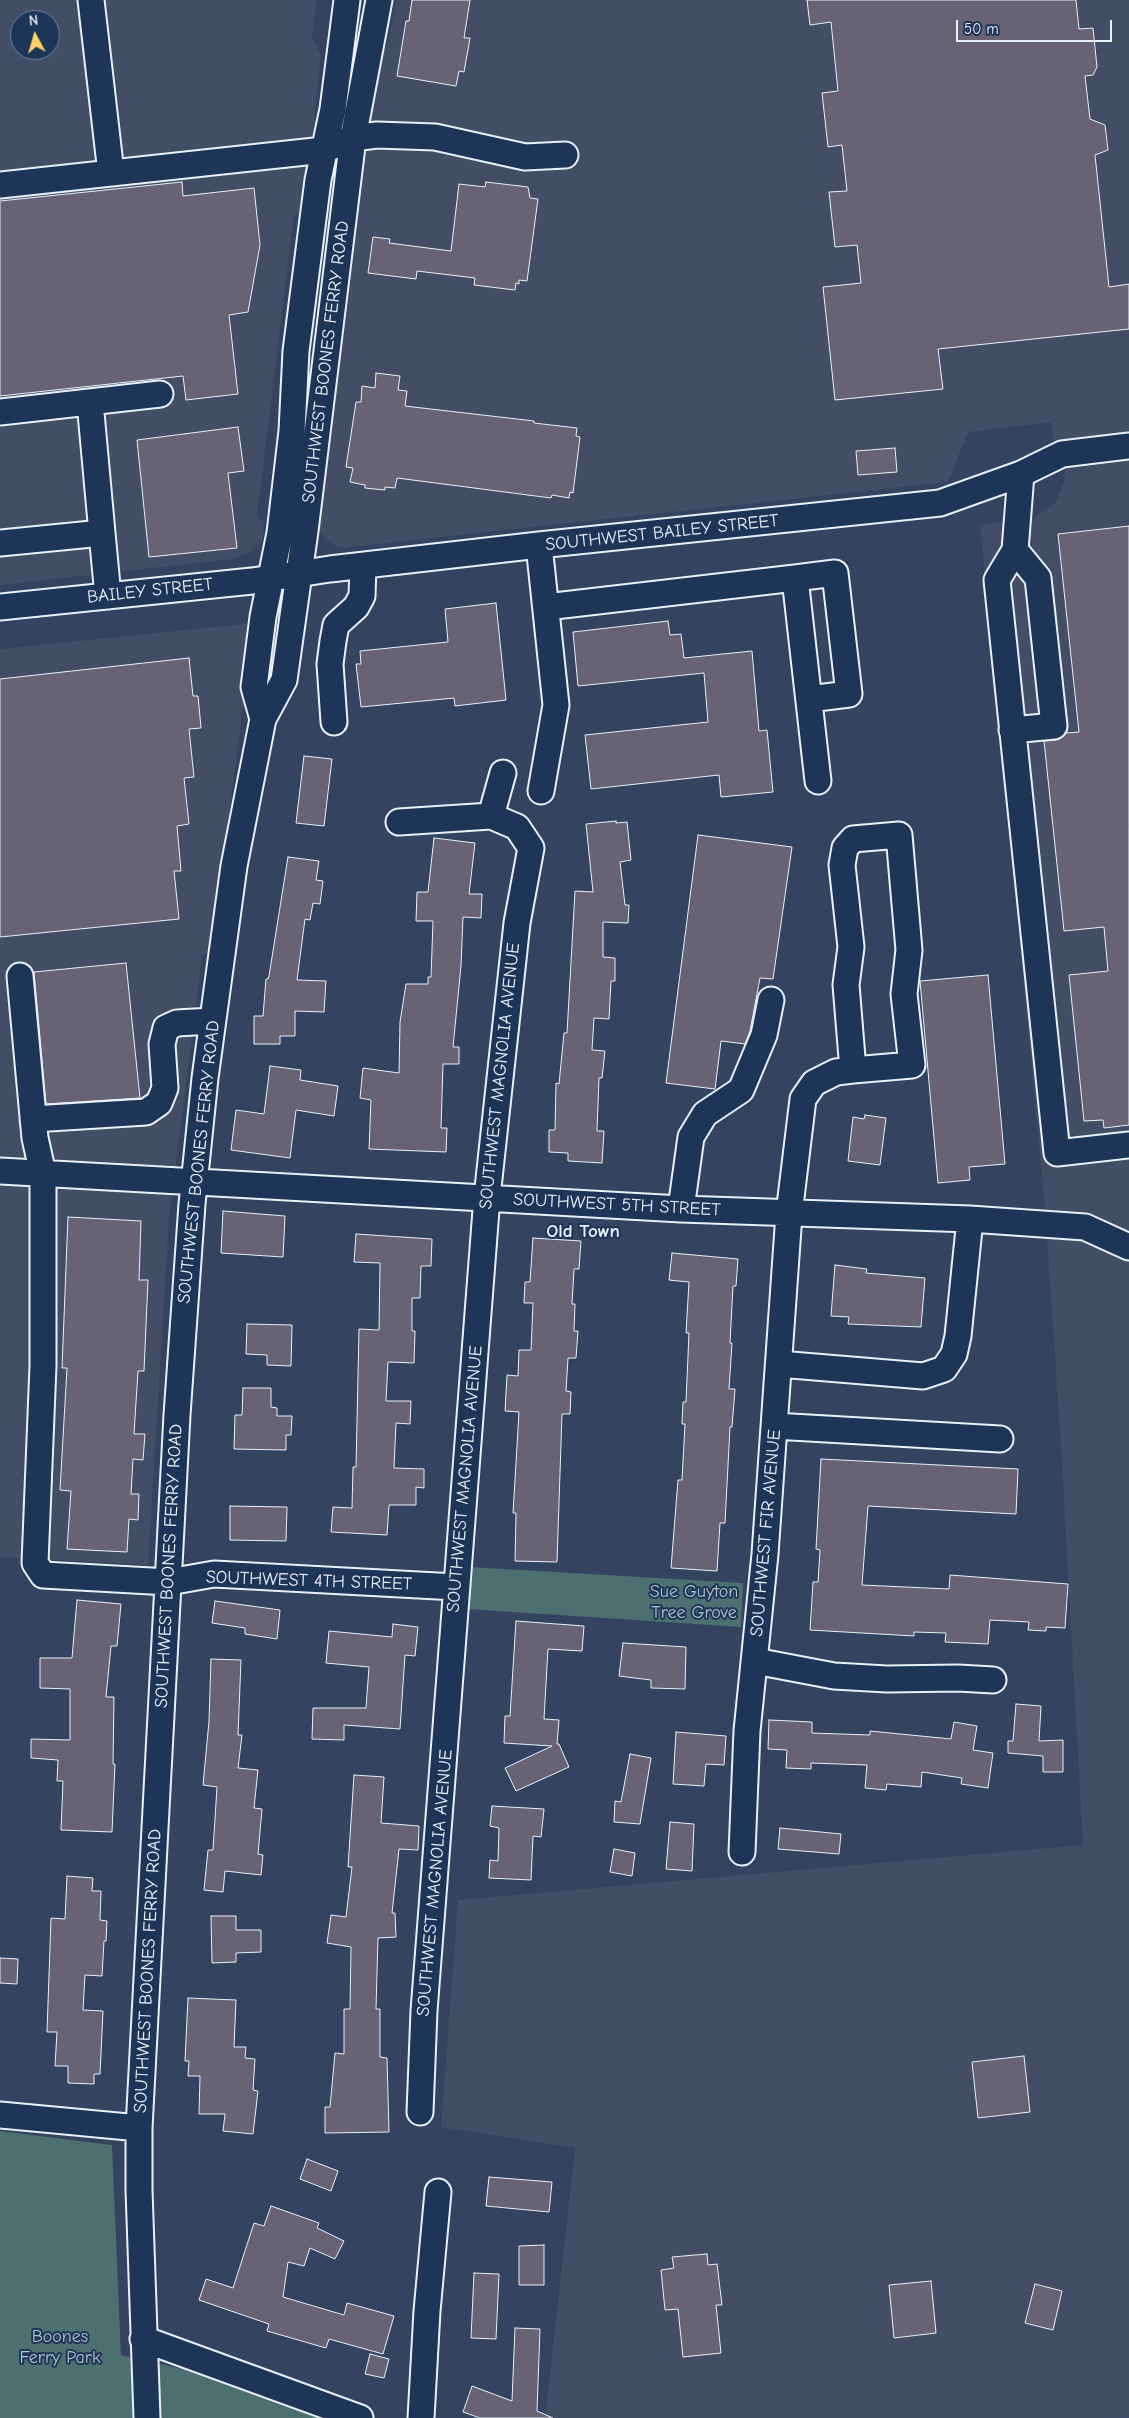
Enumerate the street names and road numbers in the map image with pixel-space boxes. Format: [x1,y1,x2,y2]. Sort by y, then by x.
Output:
street label: SOUTHWEST BOONES FERRY ROAD [298,219,354,505]
street label: SOUTHWEST BAILEY STREET [544,510,780,556]
street label: BAILEY STREET [86,574,214,608]
street label: SOUTHWEST MAGNOLIA AVENUE [475,942,525,1210]
street label: SOUTHWEST BOONES FERRY ROAD [173,1019,225,1305]
street label: SOUTHWEST 5TH STREET [513,1189,721,1221]
street label: SOUTHWEST MAGNOLIA AVENUE [443,1345,487,1613]
street label: SOUTHWEST BOONES FERRY ROAD [151,1423,187,1709]
street label: SOUTHWEST FIR AVENUE [746,1429,786,1637]
street label: SOUTHWEST 4TH STREET [205,1567,413,1595]
street label: SOUTHWEST MAGNOLIA AVENUE [413,1749,457,2017]
street label: SOUTHWEST BOONES FERRY ROAD [130,1828,166,2114]

